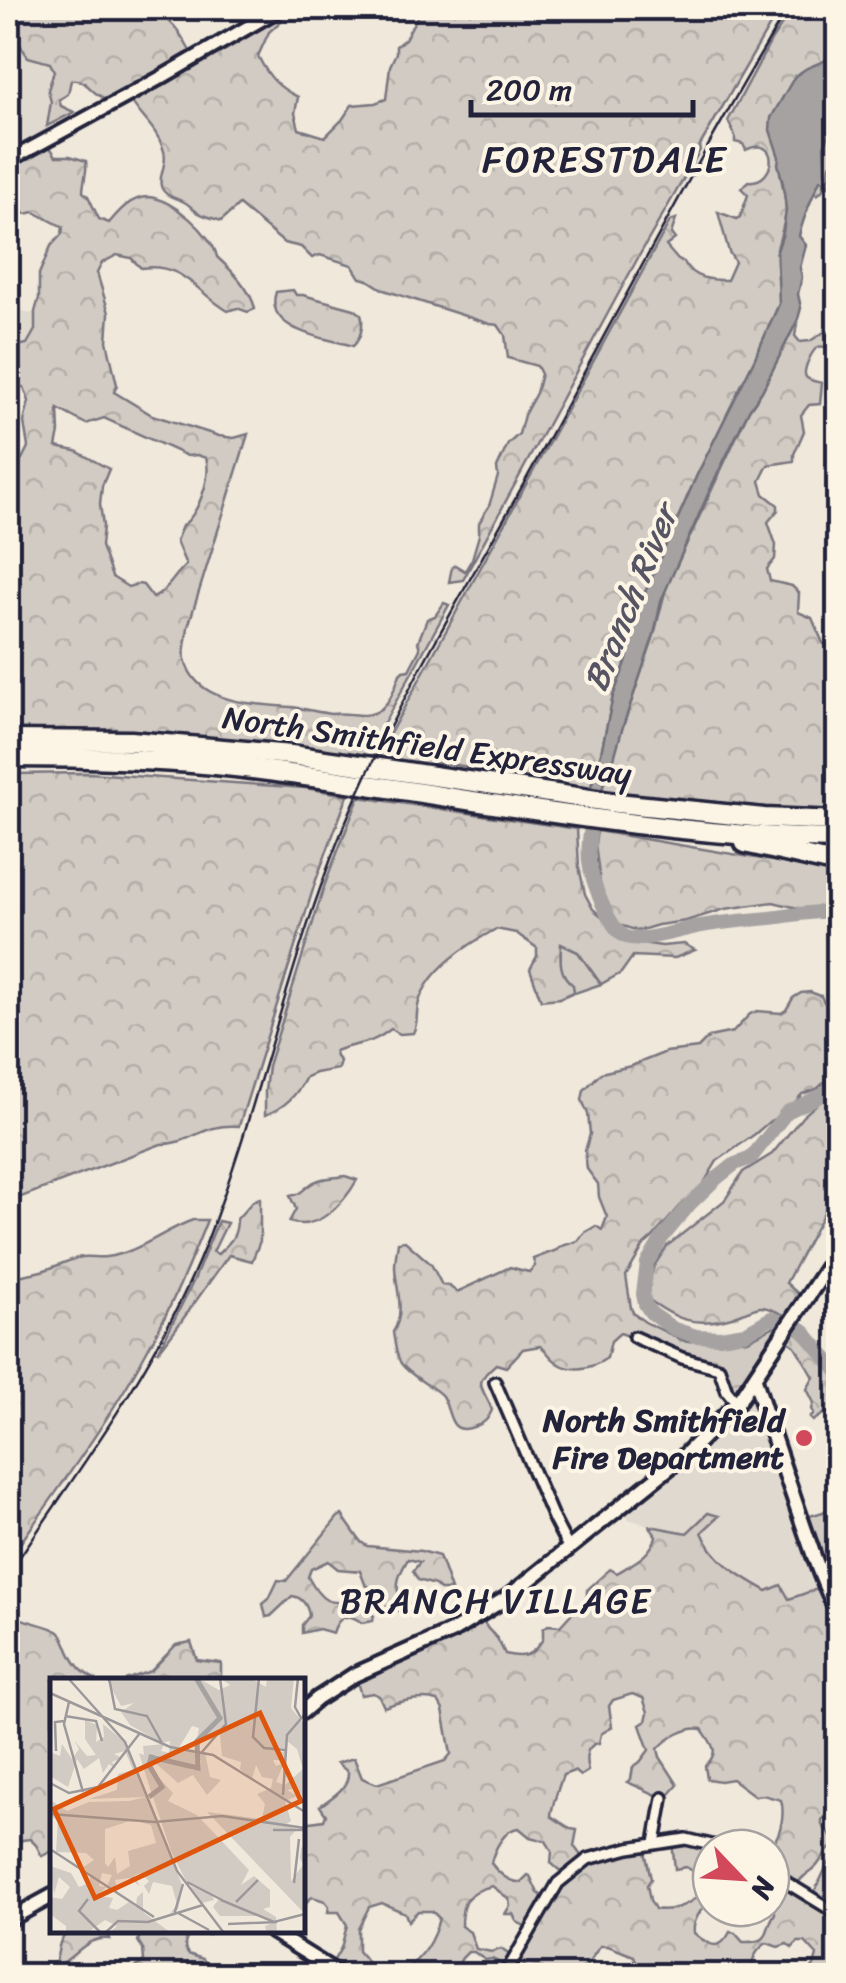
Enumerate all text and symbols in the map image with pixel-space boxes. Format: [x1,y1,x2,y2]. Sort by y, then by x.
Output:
scale bar [471,55,694,117]
text: 200 m [486,63,572,117]
district label: FORESTDALE [482,126,728,193]
water label: Branch River [565,490,698,701]
street label: North Smithfield Expressway [219,689,636,803]
place label: North Smithfield Fire Department [542,1392,787,1486]
marker: North Smithfield Fire Department [793,1427,815,1449]
district label: BRANCH VILLAGE [340,1570,652,1632]
inset map [50,1678,305,1933]
north arrow [691,1828,791,1928]
text: N [737,1868,790,1908]

